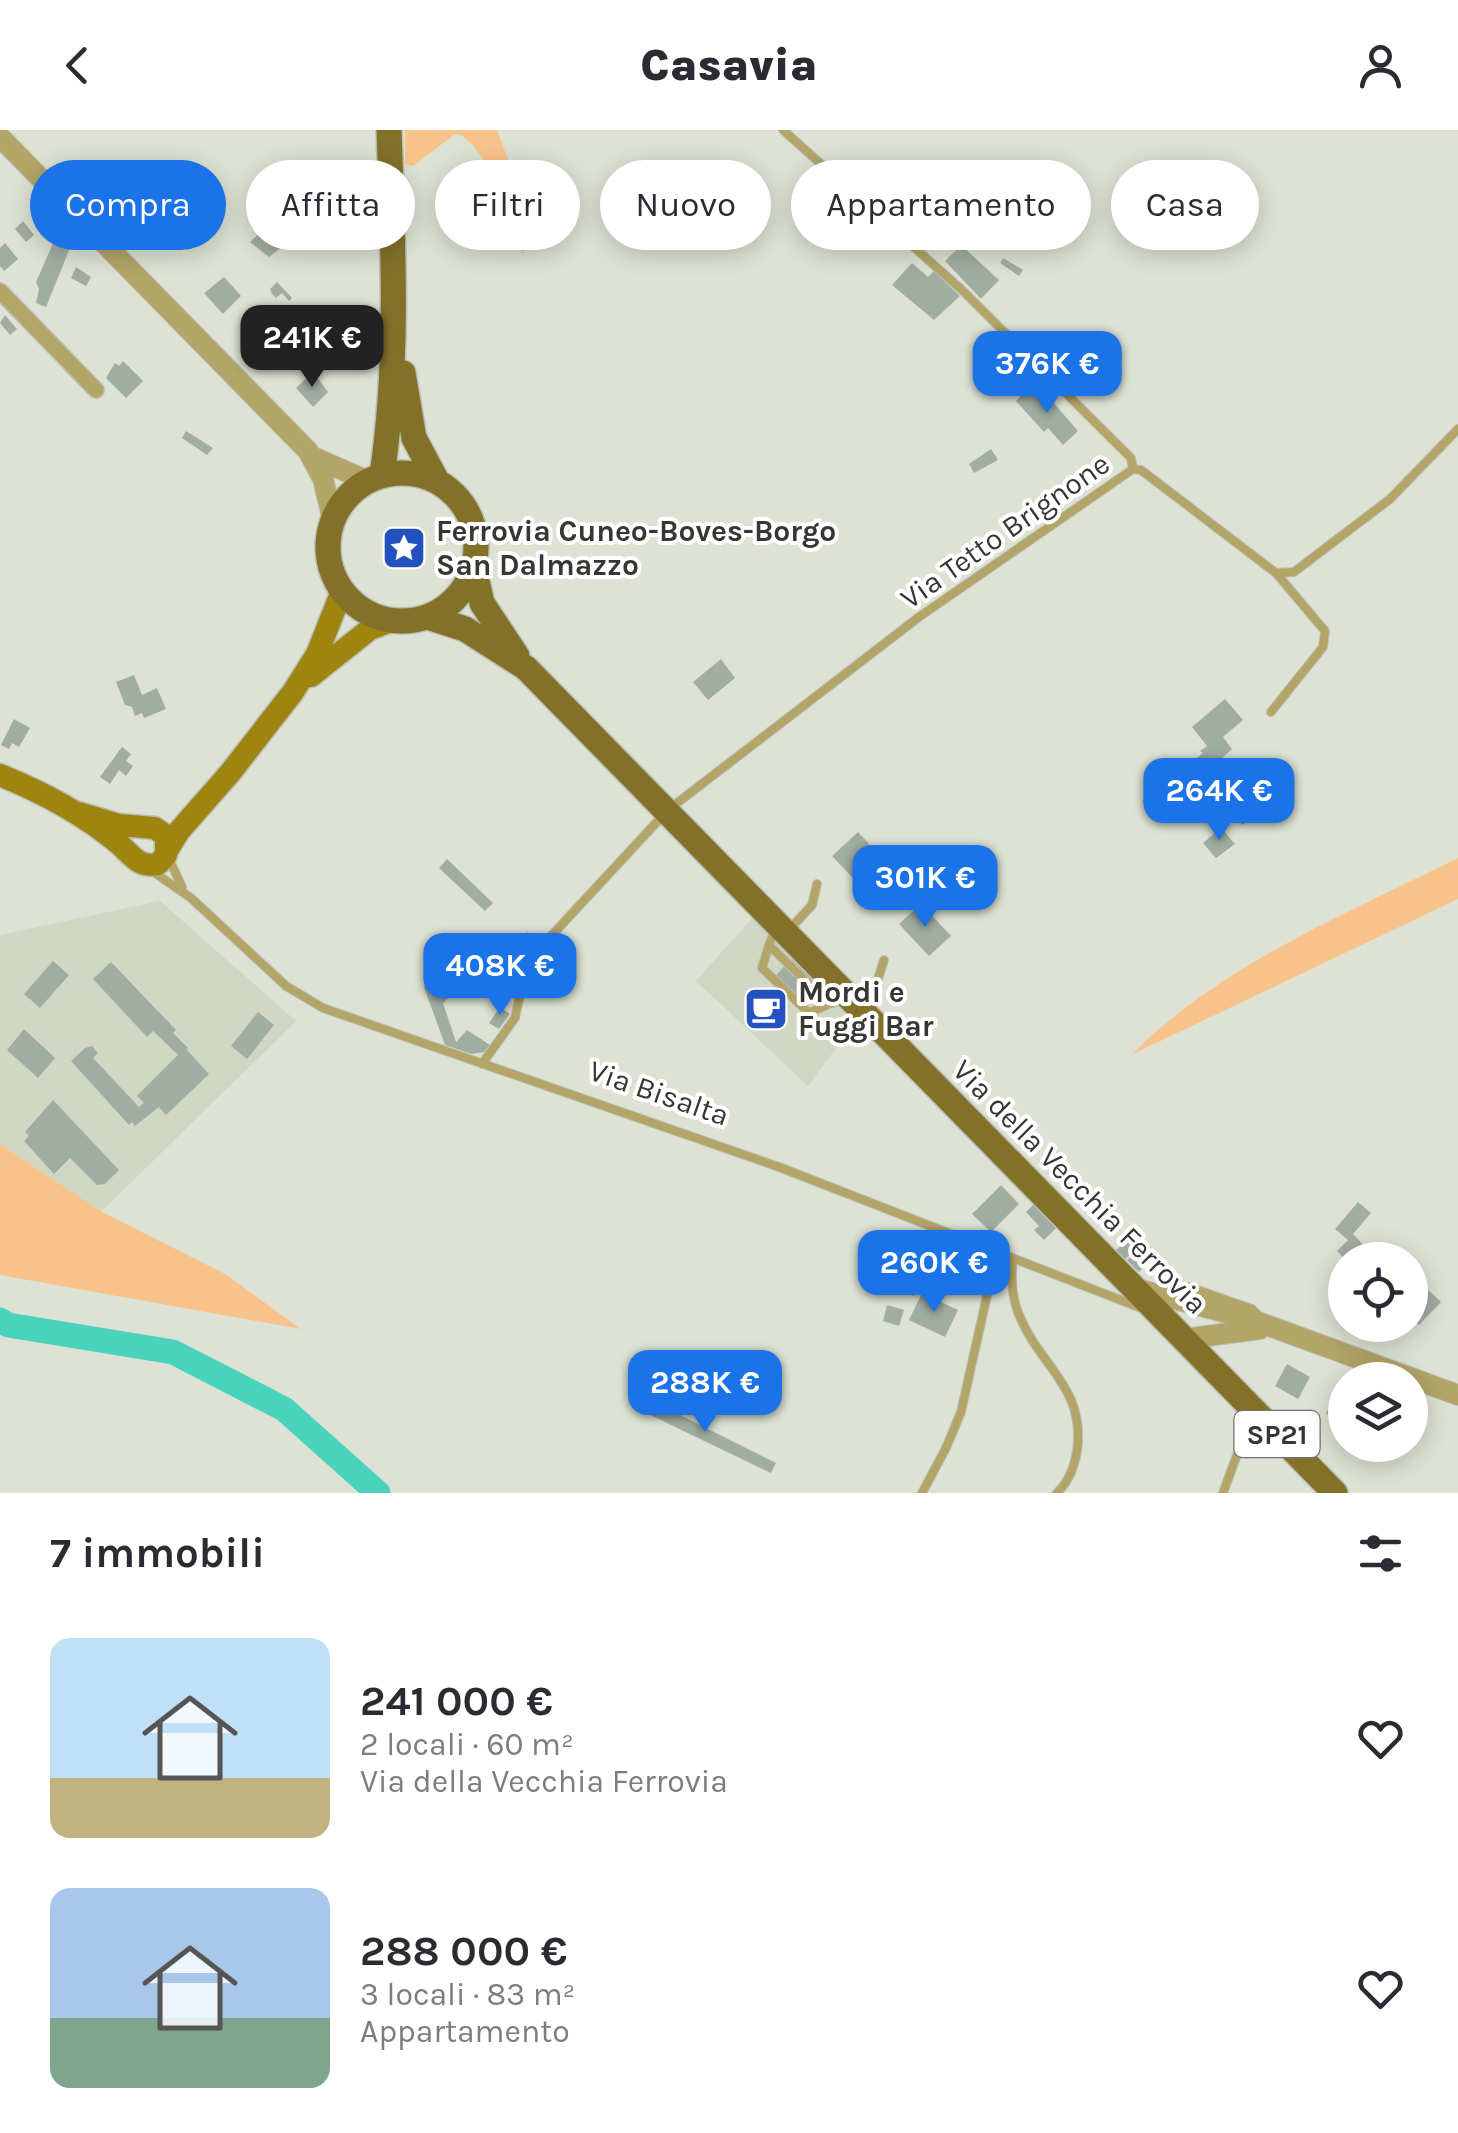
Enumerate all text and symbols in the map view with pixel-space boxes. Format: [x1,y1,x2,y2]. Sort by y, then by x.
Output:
icon: back [50,38,105,93]
icon: person [1353,38,1408,93]
text: Casavia [640,39,818,91]
chip: Compra [30,160,226,250]
chip: Affitta [246,160,415,250]
chip: Filtri [435,160,580,250]
chip: Nuovo [600,160,771,250]
chip: Appartamento [791,160,1091,250]
chip: Casa [1111,160,1259,250]
pin: 241K € [231,305,393,390]
text: 241K € [262,319,362,356]
pin: 376K € [966,331,1128,416]
text: 376K € [995,345,1099,382]
street label: Via Tetto Brignone [893,445,1117,617]
place label: Ferrovia Cuneo-Boves-Borgo San Dalmazzo [436,513,836,583]
place icon: Ferrovia Cuneo-Boves-Borgo San Dalmazzo [381,525,427,571]
pin: 264K € [1138,758,1300,843]
text: 264K € [1165,772,1273,809]
pin: 301K € [844,845,1006,930]
text: 301K € [875,859,975,896]
pin: 408K € [419,933,581,1018]
text: 408K € [445,947,555,984]
place label: Mordi e Fuggi Bar [798,974,934,1044]
cafe icon: Mordi e Fuggi Bar [743,986,789,1032]
street label: Via Bisalta [584,1052,734,1134]
street label: Via della Vecchia Ferrovia [945,1052,1215,1322]
pin: 260K € [853,1230,1015,1315]
map controls [1328,1242,1428,1462]
button: locate [1328,1242,1428,1342]
text: 260K € [880,1244,988,1281]
pin: 288K € [624,1350,786,1435]
button: layers [1328,1362,1428,1462]
text: 288K € [650,1364,760,1401]
road number: SP21 [1234,1411,1320,1457]
icon: filters [1353,1526,1408,1581]
text: 7 immobili [50,1528,265,1578]
text: 241 000 € [360,1676,553,1726]
icon: home [130,1678,250,1798]
icon: heart [1353,1711,1408,1766]
text: 2 locali · 60 m² [360,1726,574,1763]
text: Via della Vecchia Ferrovia [360,1763,728,1800]
text: 288 000 € [360,1926,567,1976]
icon: home [130,1928,250,2048]
icon: heart [1353,1961,1408,2016]
text: 3 locali · 83 m² [360,1976,575,2013]
text: Appartamento [360,2013,570,2050]

